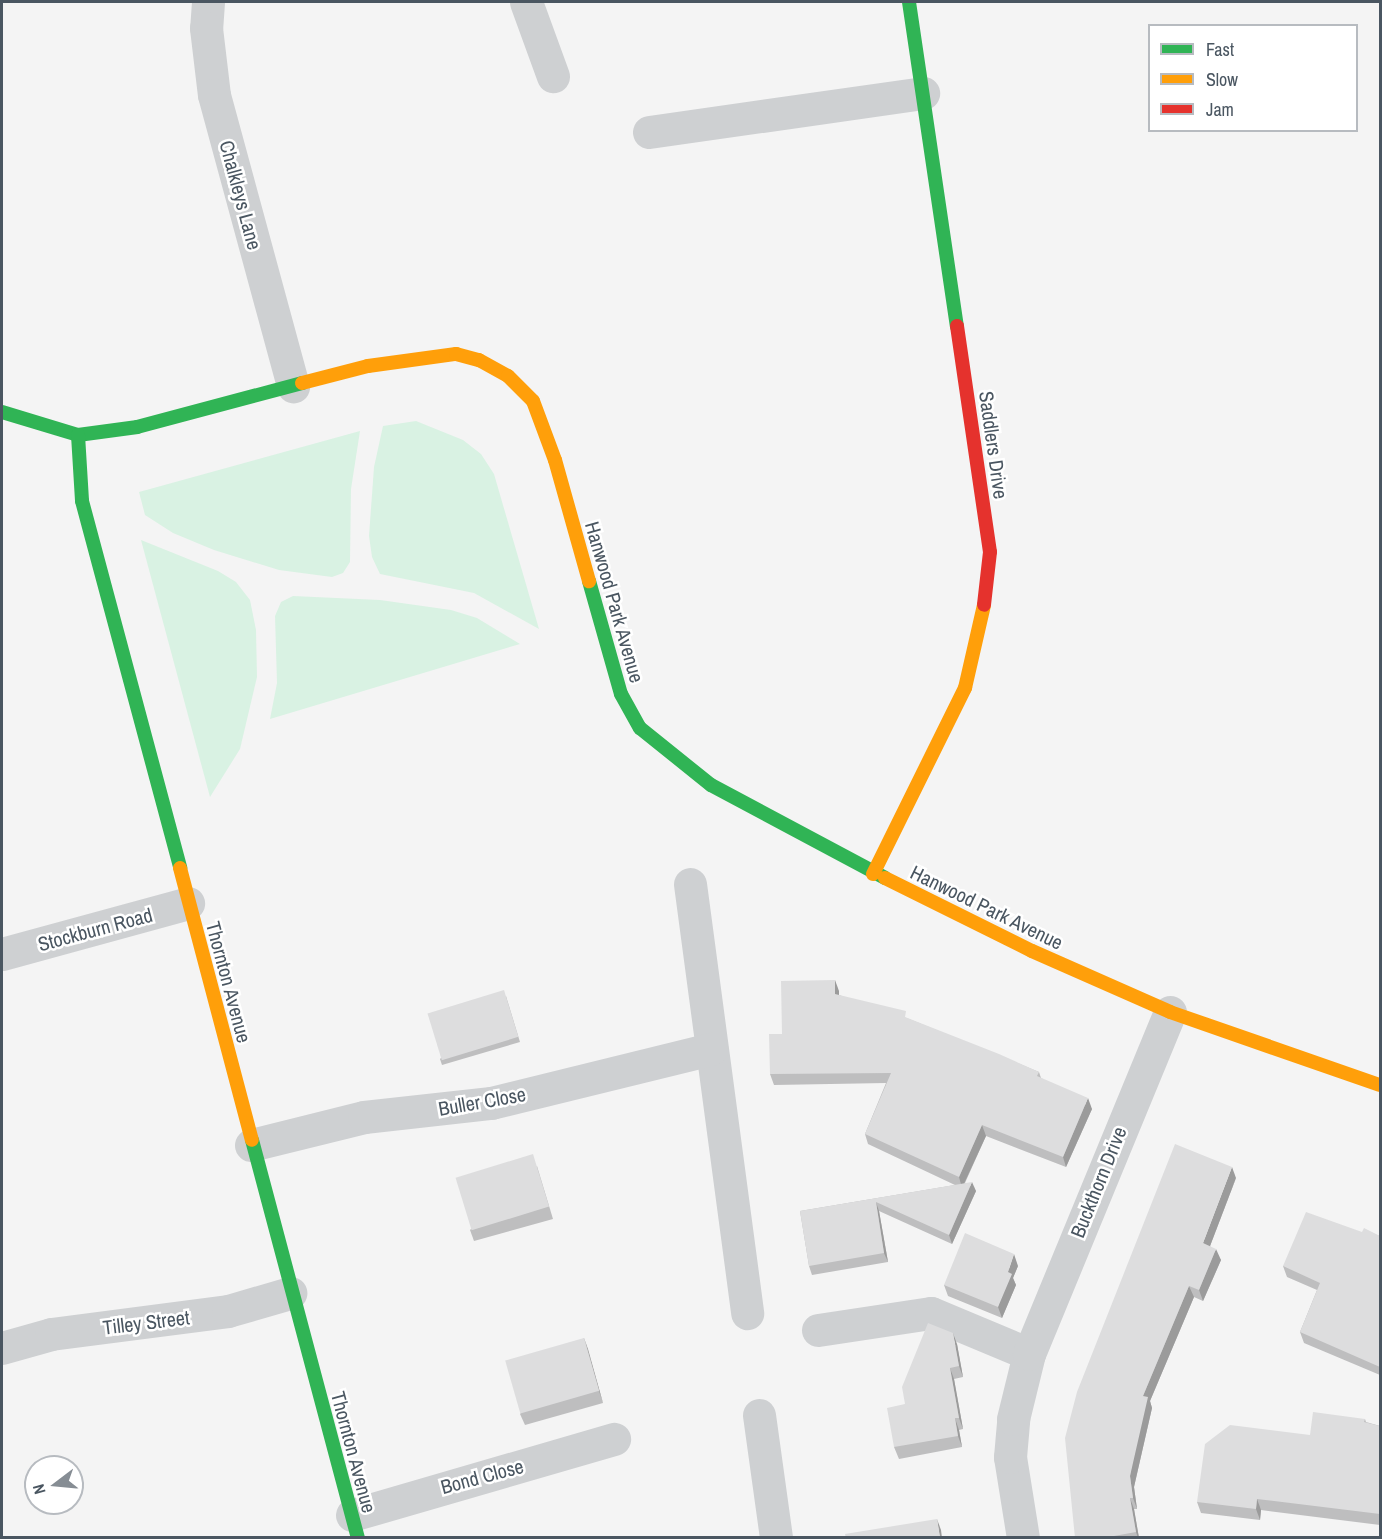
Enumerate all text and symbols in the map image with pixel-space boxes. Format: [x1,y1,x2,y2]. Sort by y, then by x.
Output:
legend [1148,24,1358,132]
text: Fast [1206,37,1234,62]
text: Slow [1206,67,1238,92]
text: Jam [1206,97,1234,122]
street label: Chalkleys Lane [215,138,267,252]
street label: Saddlers Drive [975,390,1013,500]
street label: Hanwood Park Avenue [580,518,650,686]
street label: Hanwood Park Avenue [906,860,1068,954]
street label: Stockburn Road [35,902,155,956]
street label: Thornton Avenue [201,918,257,1046]
street label: Buller Close [436,1082,528,1120]
street label: Buckthorn Drive [1065,1123,1131,1241]
street label: Tilley Street [101,1305,191,1339]
street label: Thornton Avenue [326,1388,382,1516]
street label: Bond Close [438,1453,526,1499]
north arrow [24,1455,84,1515]
text: N [27,1482,51,1497]

